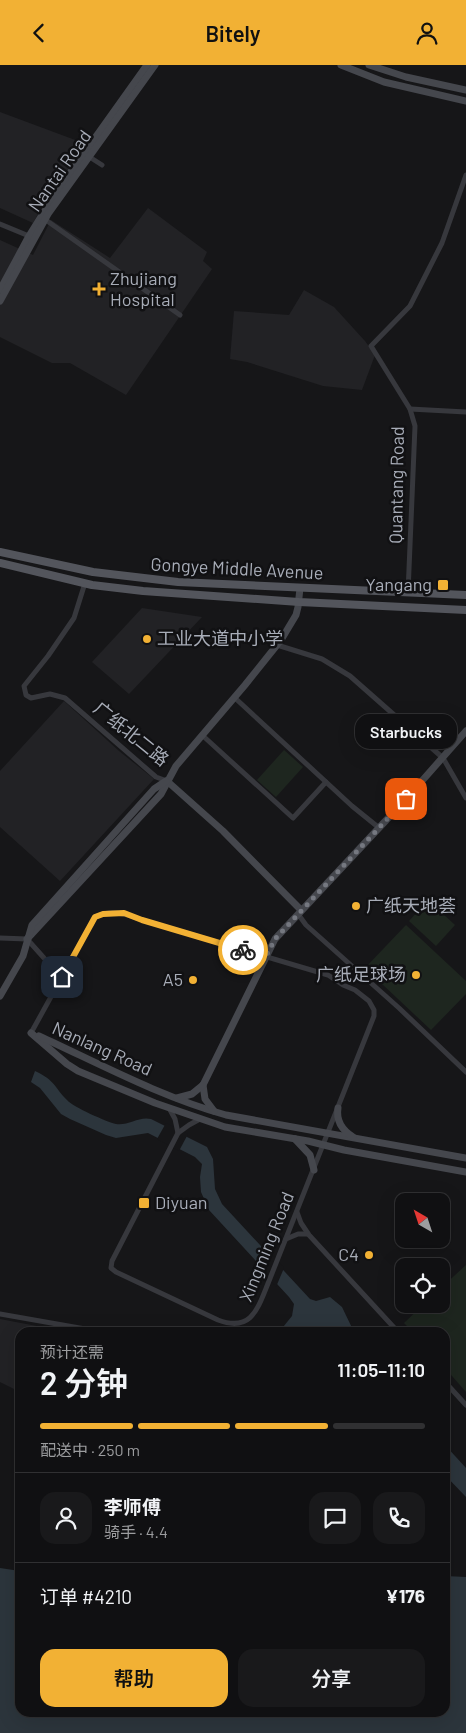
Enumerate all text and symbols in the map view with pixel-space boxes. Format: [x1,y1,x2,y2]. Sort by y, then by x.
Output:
icon: back [25,19,53,47]
icon: person [413,19,441,47]
text: Bitely [205,20,261,46]
street label: Nantai Road [23,125,95,216]
place label: Zhujiang Hospital [110,267,177,310]
marker: Zhujiang Hospital [92,282,106,296]
street label: Quantang Road [384,426,408,544]
street label: Gongye Middle Avenue [150,552,324,584]
place label: Yangang [366,573,432,595]
marker: Yangang [436,578,450,592]
place label: 工业大道中小学 [157,627,283,649]
marker: 工业大道中小学 [141,633,153,645]
street label: 广纸北二路 [90,696,174,770]
callout: Starbucks [355,714,457,749]
text: Starbucks [370,722,442,741]
pin [385,778,427,820]
icon: bag [392,785,420,813]
place label: 广纸天地荟 [366,894,456,916]
marker: 广纸天地荟 [350,900,362,912]
courier [218,925,268,975]
icon: bike [229,936,257,964]
pin [41,956,83,998]
icon: home [48,963,76,991]
place label: 广纸足球场 [316,963,406,985]
place label: A5 [163,968,183,990]
marker: 广纸足球场 [410,969,422,981]
marker: A5 [187,974,199,986]
street label: Nanlang Road [49,1016,156,1080]
street label: Xingming Road [234,1188,298,1305]
place label: Diyuan [155,1191,208,1213]
north arrow [395,1193,450,1247]
map controls [395,1193,450,1313]
marker: Diyuan [137,1196,151,1210]
place label: C4 [338,1243,359,1265]
marker: C4 [363,1249,375,1261]
button: locate [395,1258,450,1313]
text: 预计还需 [40,1342,104,1361]
text: 11:05–11:10 [337,1358,425,1381]
text: 2 分钟 [40,1363,128,1401]
text: 配送中 · 250 m [40,1440,140,1459]
button: person [40,1492,92,1544]
button: chat [309,1492,361,1544]
button: phone [373,1492,425,1544]
text: 李师傅 [104,1495,161,1518]
text: 骑手 · 4.4 [104,1522,168,1541]
text: ¥176 [386,1584,425,1607]
text: 订单 #4210 [40,1585,132,1608]
button: 帮助 [40,1649,228,1707]
button: 分享 [238,1649,425,1707]

